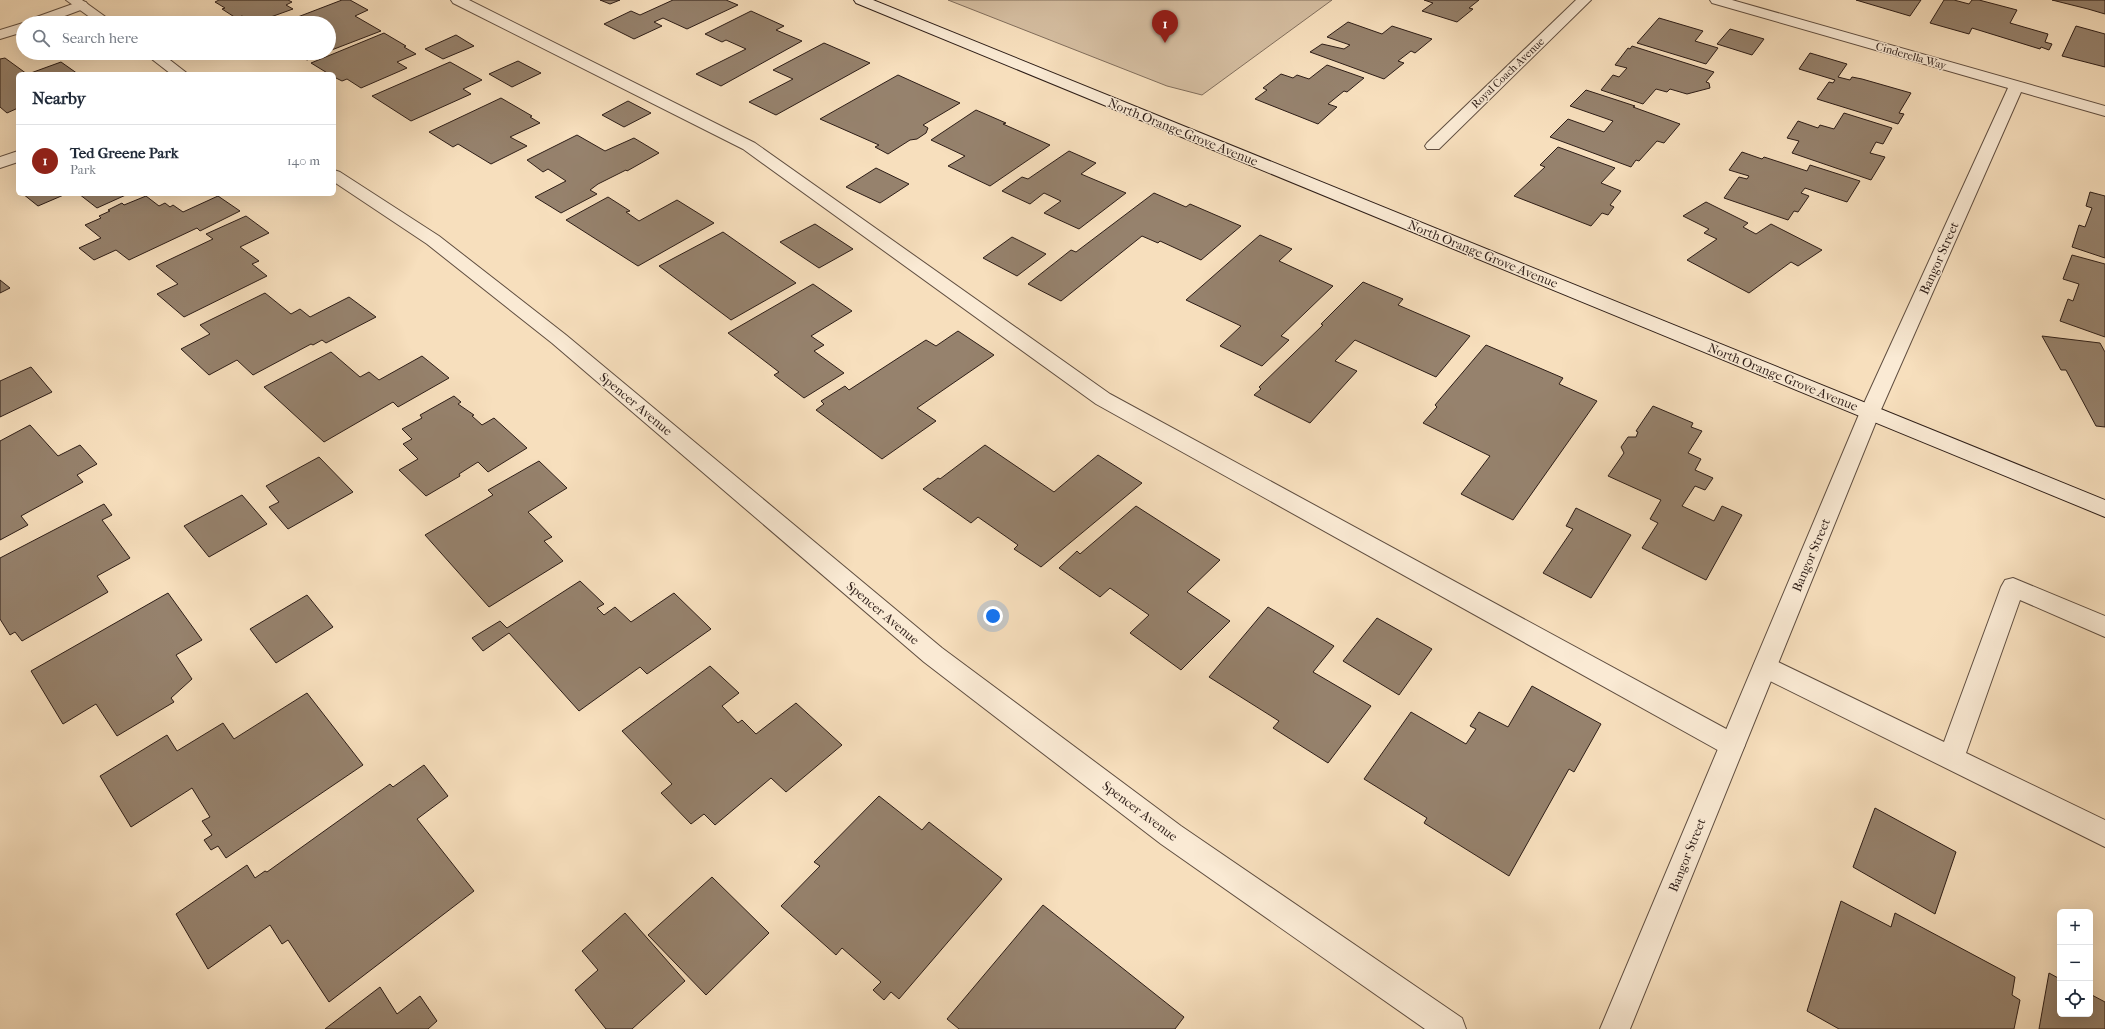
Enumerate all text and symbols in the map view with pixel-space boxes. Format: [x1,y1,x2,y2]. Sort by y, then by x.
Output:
pin: 1 [1152,10,1178,43]
search box [16,16,336,60]
icon: search [30,27,52,49]
text: Search here [62,29,138,47]
street label: Royal Coach Avenue [1469,35,1548,111]
street label: Cinderella Way [1874,40,1949,73]
text: Nearby [32,88,86,108]
street label: North Orange Grove Avenue [1106,95,1261,169]
text: Ted Greene Park [70,144,179,162]
text: 1 [43,153,47,168]
text: 140 m [287,153,320,168]
text: Park [70,162,96,177]
street label: North Orange Grove Avenue [1406,217,1561,291]
street label: Bangor Street [1916,219,1962,297]
street label: North Orange Grove Avenue [1706,340,1861,414]
street label: Spencer Avenue [597,369,676,439]
street label: Bangor Street [1789,516,1833,594]
street label: Spencer Avenue [844,578,923,648]
your location [983,606,1003,626]
street label: Spencer Avenue [1099,778,1181,844]
street label: Bangor Street [1665,816,1709,894]
map controls [2057,909,2093,1017]
button: + [2057,909,2093,945]
button: − [2057,945,2093,981]
button: locate [2057,981,2093,1017]

